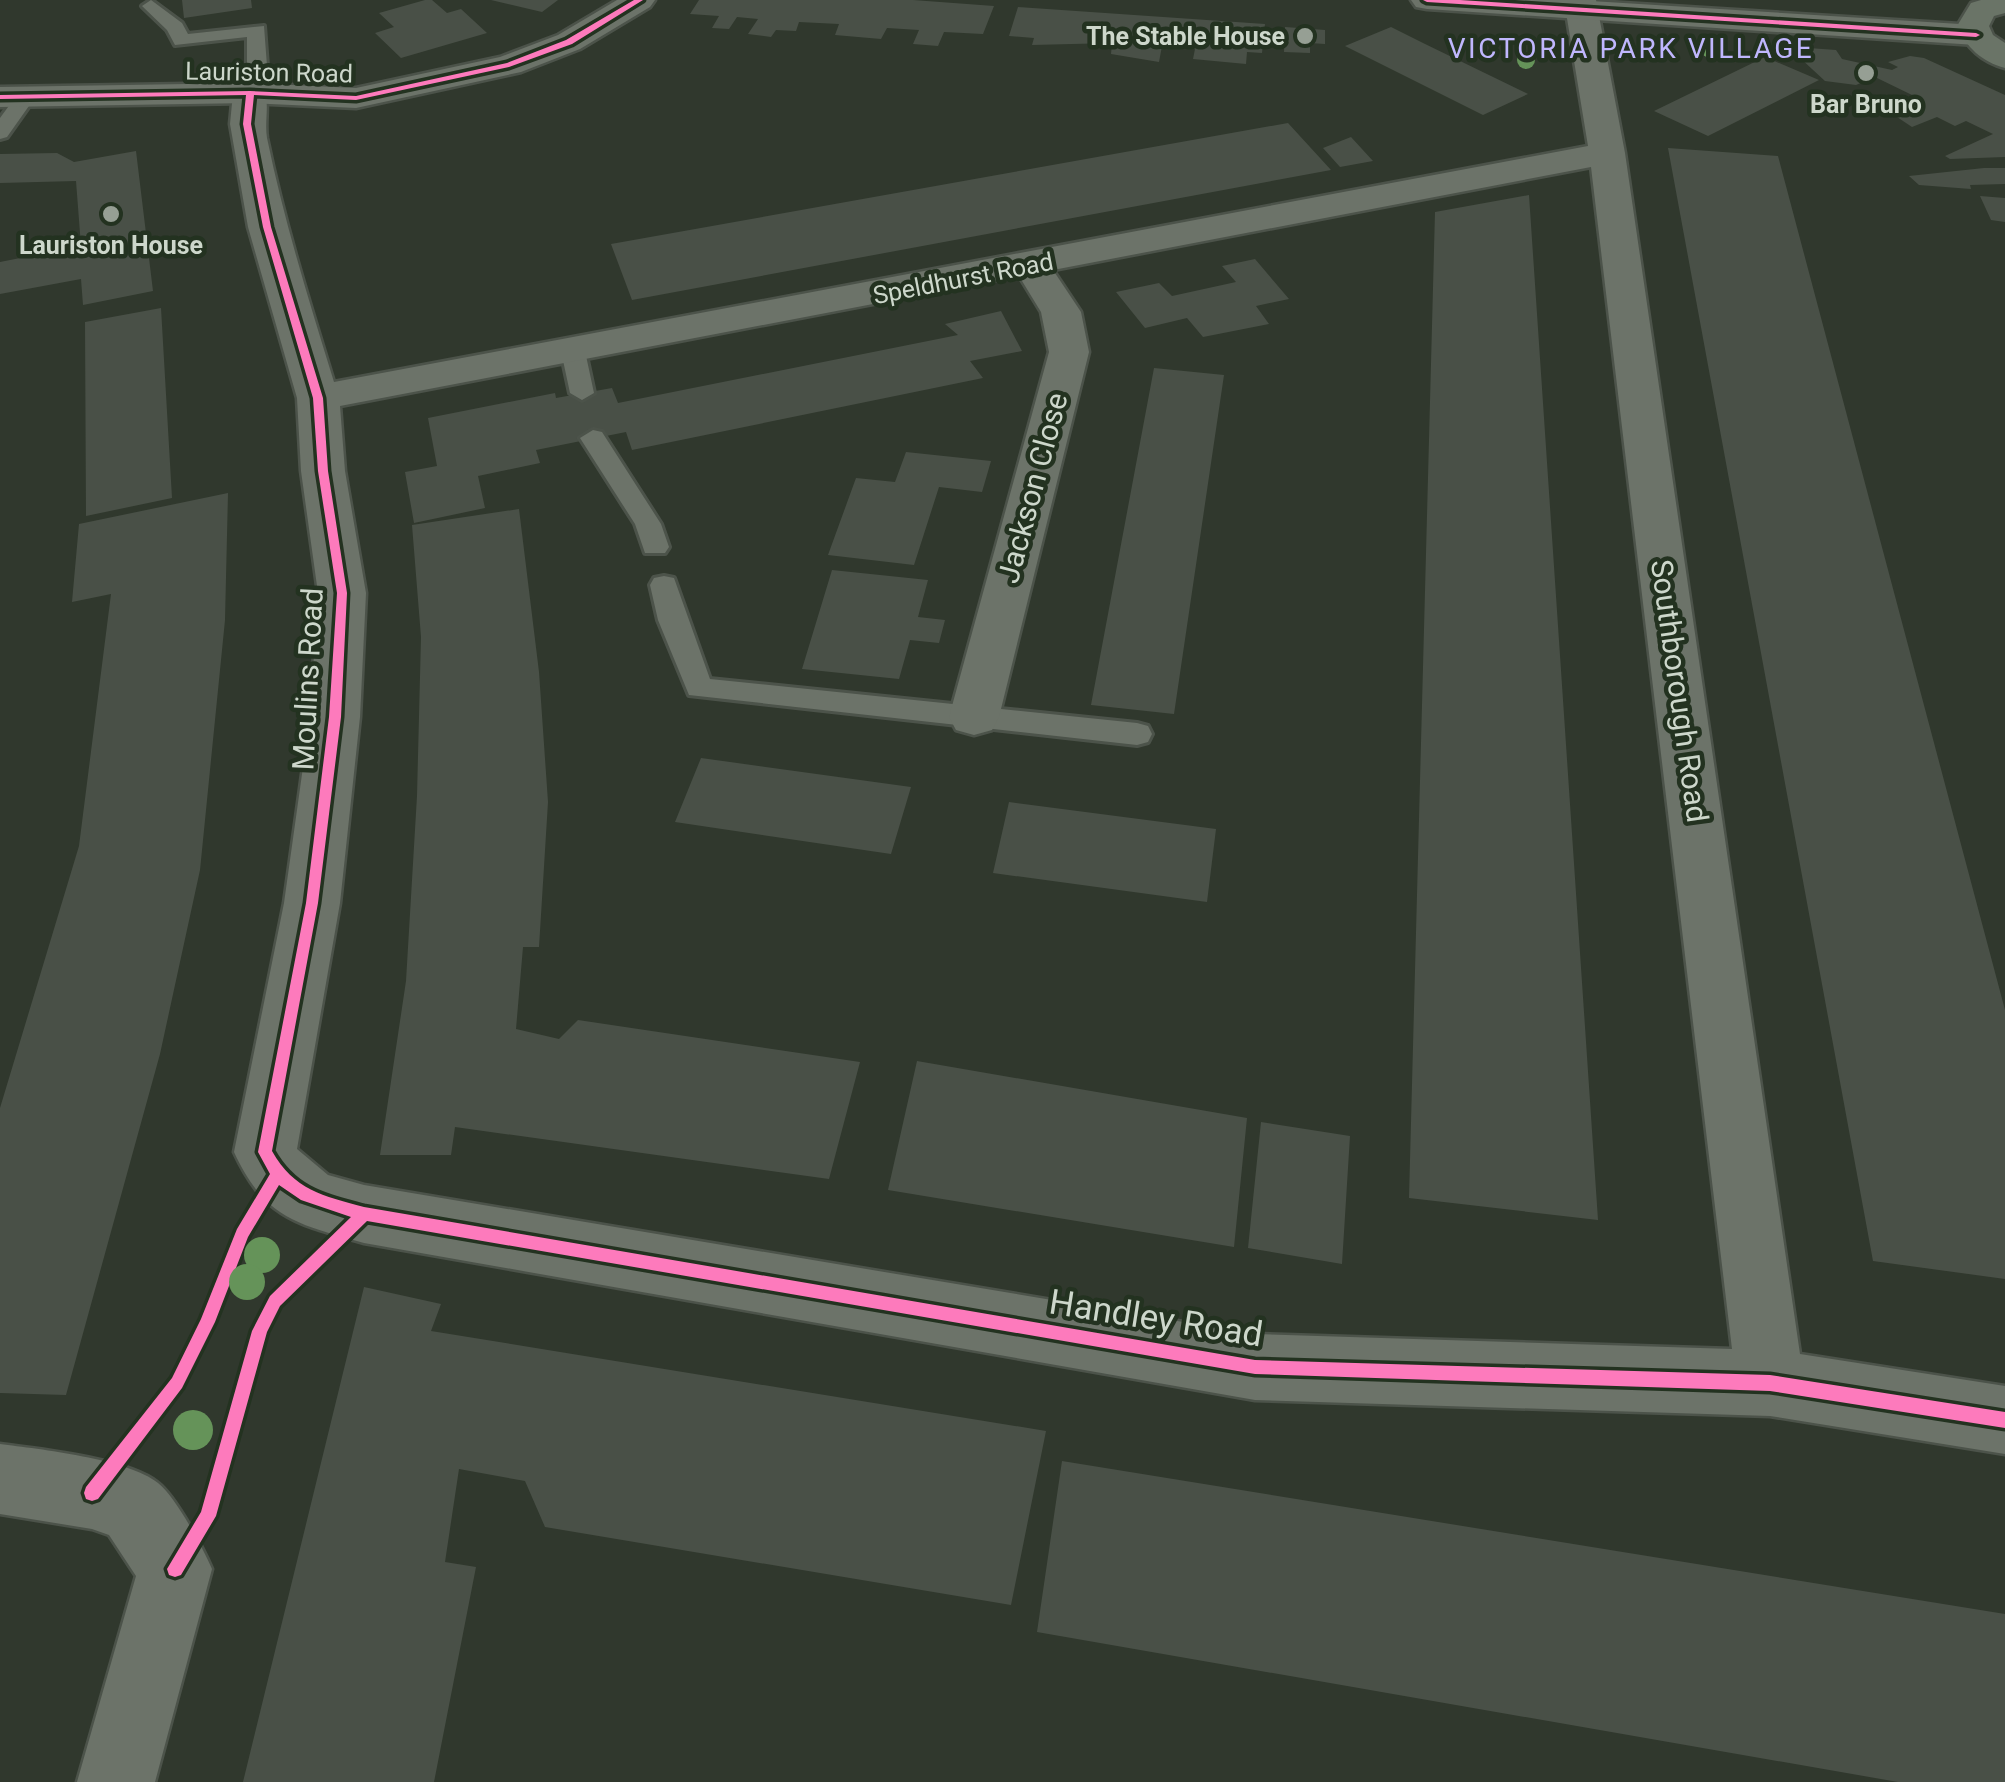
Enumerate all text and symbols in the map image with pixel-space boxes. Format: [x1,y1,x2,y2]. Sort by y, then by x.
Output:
place label: The Stable House [1086,22,1285,51]
marker: The Stable House [1294,25,1316,47]
district label: VICTORIA PARK VILLAGE [1448,32,1814,65]
street label: Lauriston Road [185,57,353,88]
marker: Bar Bruno [1855,62,1877,84]
place label: Bar Bruno [1810,90,1922,119]
marker: Lauriston House [100,203,122,225]
place label: Lauriston House [19,231,203,260]
street label: Speldhurst Road [871,247,1056,310]
street label: Jackson Close [990,389,1075,587]
street label: Southborough Road [1644,557,1715,825]
street label: Moulins Road [285,587,330,771]
street label: Handley Road [1046,1281,1266,1356]

